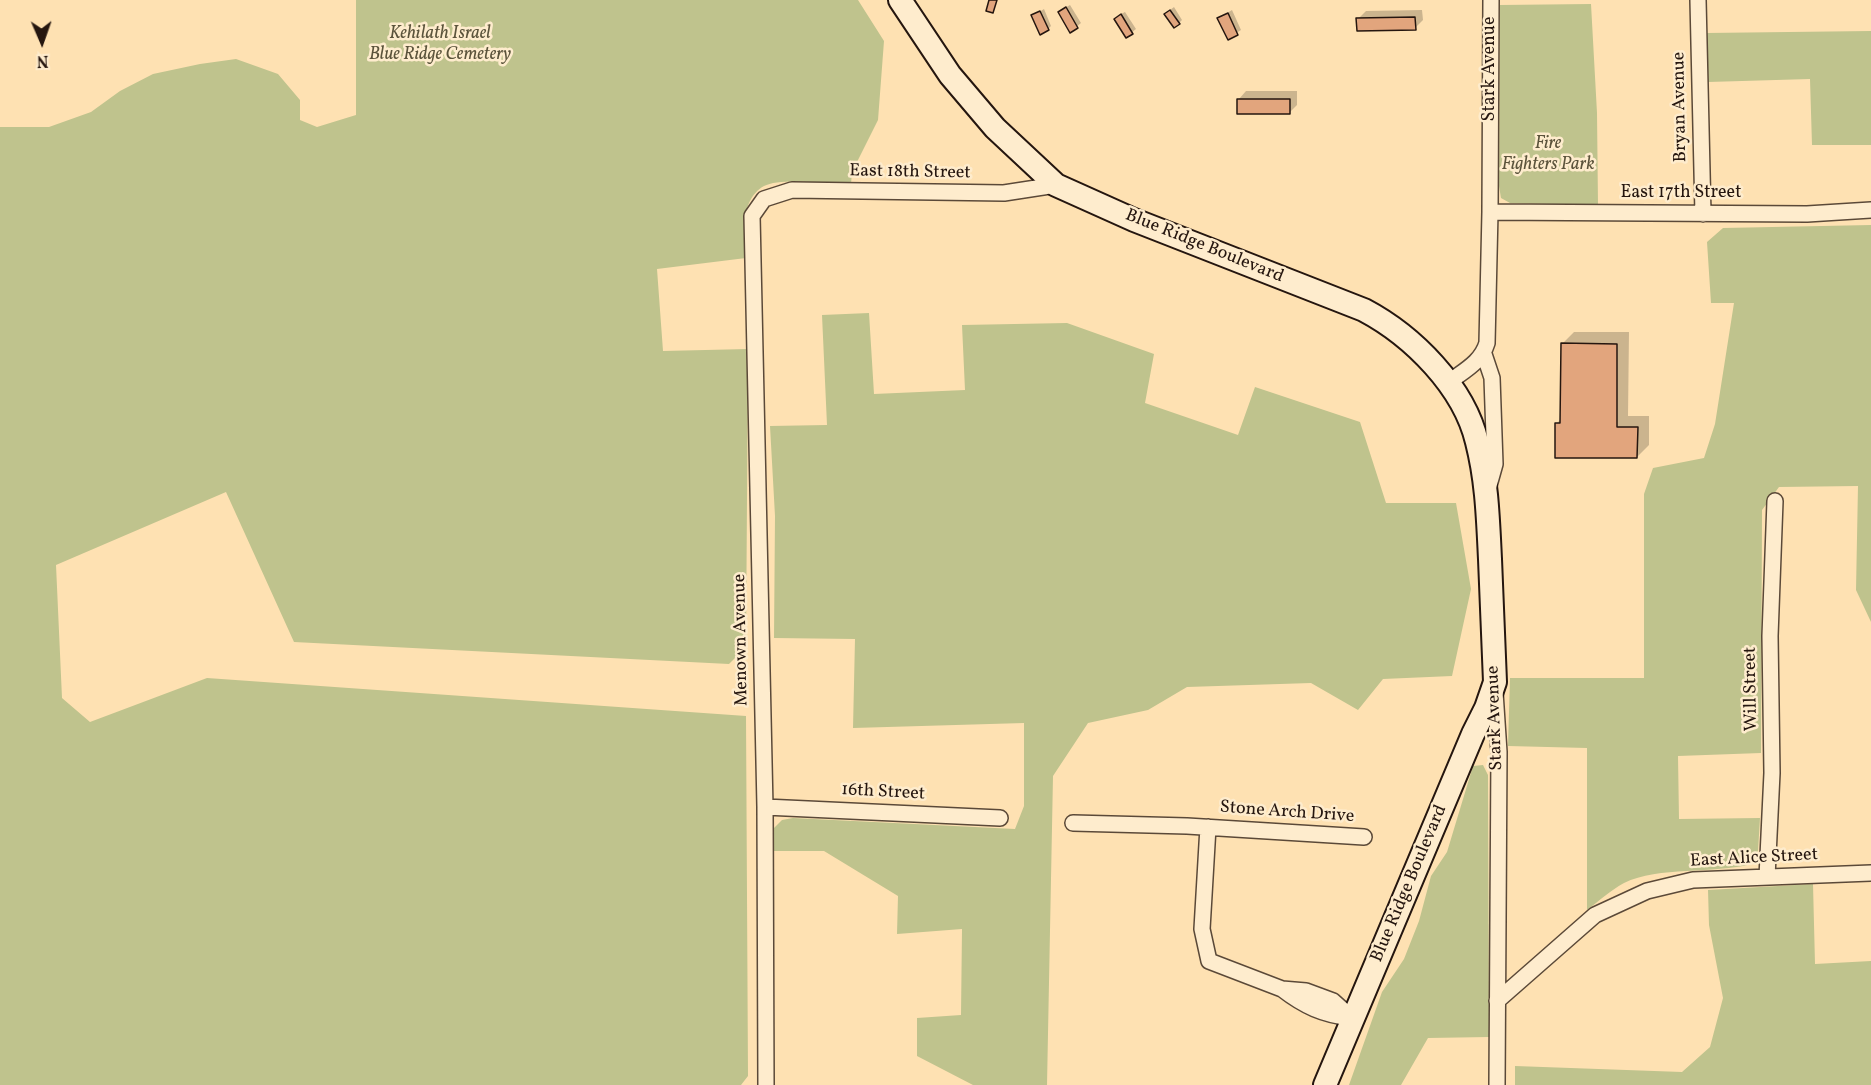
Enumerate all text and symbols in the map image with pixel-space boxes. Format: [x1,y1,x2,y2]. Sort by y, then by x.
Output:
north arrow [12,12,72,72]
street label: Stark Avenue [1480,16,1502,122]
park label: Kehilath Israel Blue Ridge Cemetery [369,24,511,66]
text: N [36,49,49,71]
street label: Bryan Avenue [1669,51,1693,163]
park label: Fire Fighters Park [1501,134,1595,176]
street label: East 18th Street [849,161,971,185]
street label: East 17th Street [1621,183,1741,205]
street label: Blue Ridge Boulevard [1122,205,1286,289]
street label: Menown Avenue [730,574,754,706]
street label: Will Street [1740,647,1764,731]
street label: Stark Avenue [1483,665,1509,771]
street label: 16th Street [841,780,925,806]
street label: Stone Arch Drive [1219,798,1355,828]
street label: Blue Ridge Boulevard [1367,802,1453,966]
street label: East Alice Street [1689,845,1819,873]

